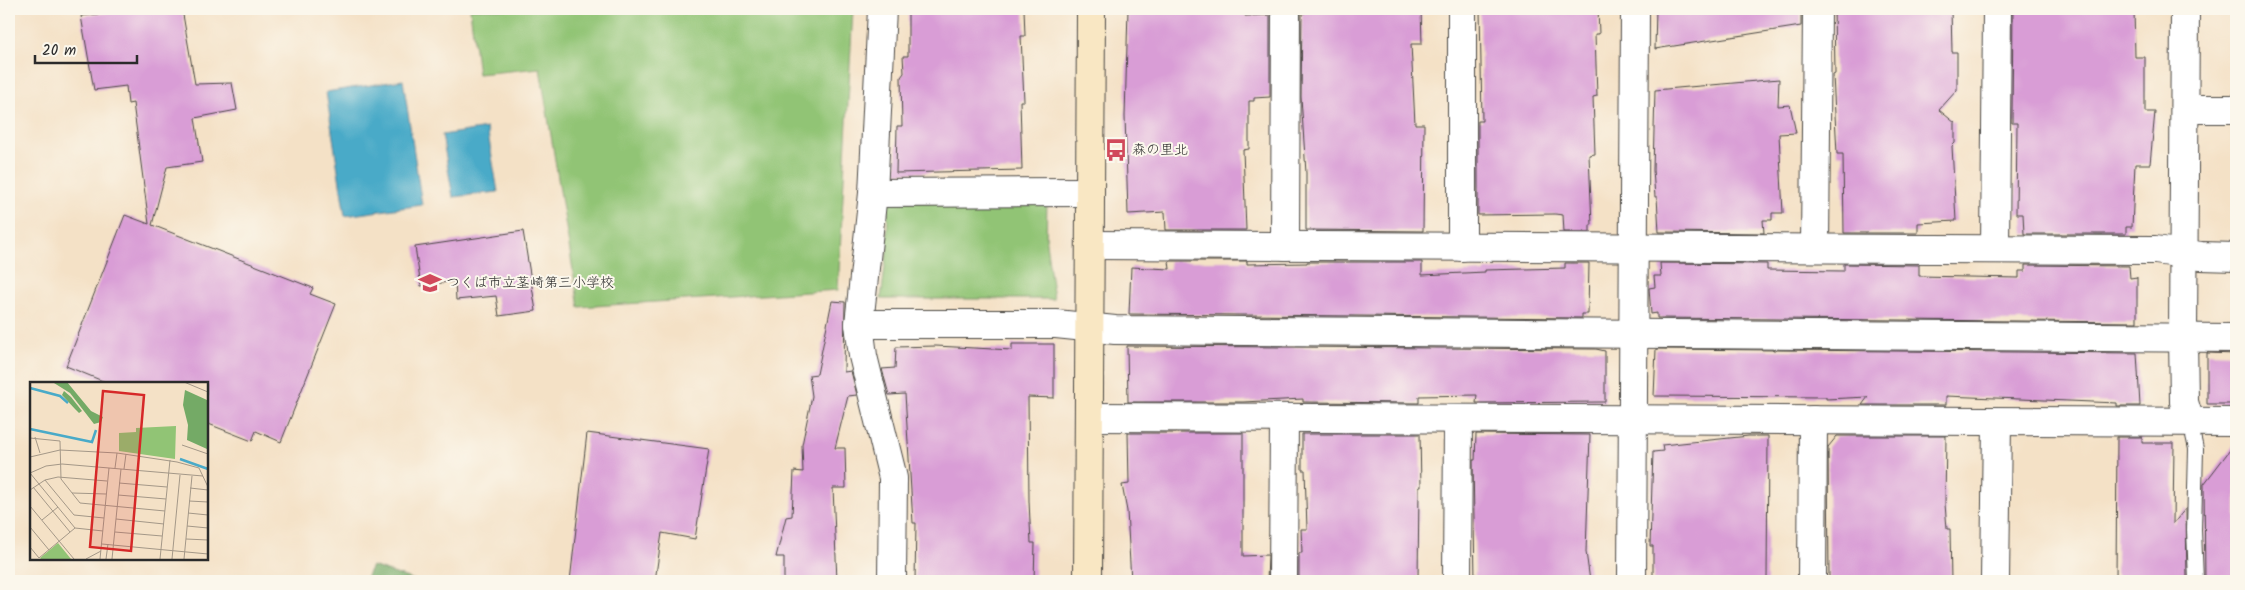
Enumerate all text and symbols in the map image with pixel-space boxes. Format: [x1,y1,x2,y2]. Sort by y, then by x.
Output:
scale bar [35,32,138,64]
text: 20 m [42,39,76,63]
bus stop icon: 森の里北 [1103,137,1129,163]
place label: 森の里北 [1132,139,1188,161]
school or university icon: つくば市立茎崎第三小学校 [417,270,443,296]
place label: つくば市立茎崎第三小学校 [446,272,614,294]
inset map [30,382,208,560]

